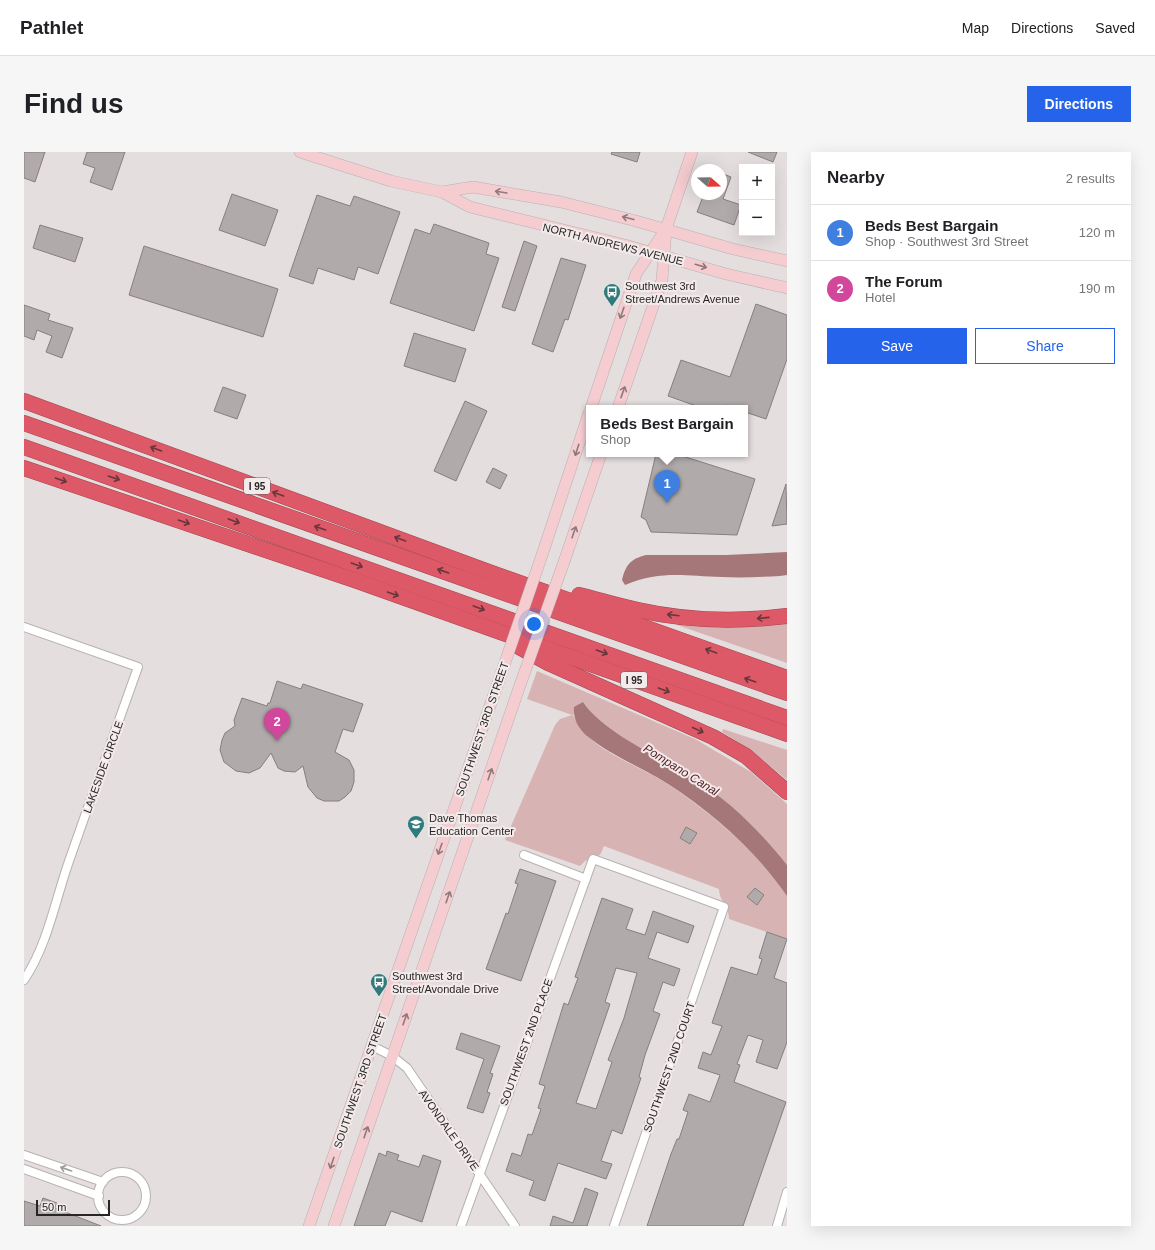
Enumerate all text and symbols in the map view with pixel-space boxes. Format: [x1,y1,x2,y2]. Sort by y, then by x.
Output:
text: Pathlet [20,17,83,38]
text: Map [962,20,989,36]
text: Directions [1011,20,1073,36]
text: Saved [1095,20,1135,36]
button: Directions [1027,86,1131,122]
text: Find us [24,88,124,119]
north arrow [691,164,727,200]
map controls [739,164,775,236]
button: + [739,164,775,200]
text: Nearby [827,168,885,187]
text: 2 results [1066,171,1115,186]
one-way arrow [495,188,508,196]
button: − [739,200,775,236]
one-way arrow [622,214,635,222]
text: Beds Best Bargain [865,217,998,234]
street label: NORTH ANDREWS AVENUE [541,221,685,267]
text: 1 [836,225,844,240]
text: 120 m [1079,225,1115,240]
text: Shop · Southwest 3rd Street [865,234,1028,249]
one-way arrow [694,263,707,271]
text: The Forum [865,273,943,290]
place label: Southwest 3rd Street/Andrews Avenue [625,280,740,305]
text: 2 [836,281,844,296]
text: 190 m [1079,281,1115,296]
bus stop icon: Southwest 3rd Street/Andrews Avenue [602,282,622,307]
text: Hotel [865,290,895,305]
one-way arrow [618,306,626,318]
button: Save [827,328,967,364]
button: Share [975,328,1115,364]
one-way arrow [620,386,628,398]
popup [586,405,748,457]
text: Beds Best Bargain [600,415,734,432]
text: Shop [600,432,631,447]
one-way arrow [573,443,580,456]
one-way arrow [151,445,163,453]
pin: 1 [654,470,680,503]
one-way arrow [107,475,119,483]
one-way arrow [55,477,67,485]
road number: I 95 [244,478,270,494]
one-way arrow [273,490,285,498]
one-way arrow [228,518,241,525]
one-way arrow [177,519,190,526]
one-way arrow [314,524,327,531]
one-way arrow [571,526,578,539]
one-way arrow [395,535,407,543]
one-way arrow [350,561,362,569]
one-way arrow [437,567,449,575]
one-way arrow [387,591,399,599]
one-way arrow [473,605,485,613]
one-way arrow [666,611,679,619]
your location [524,614,544,634]
one-way arrow [757,615,770,622]
one-way arrow [705,646,717,654]
one-way arrow [595,649,608,656]
street label: SOUTHWEST 3RD STREET [453,660,511,798]
road number: I 95 [621,672,647,688]
one-way arrow [745,676,757,684]
one-way arrow [657,687,670,694]
pin: 2 [264,708,290,741]
street label: LAKESIDE CIRCLE [81,719,125,815]
one-way arrow [692,727,704,734]
water label: Pompano Canal [641,741,721,799]
one-way arrow [487,768,495,780]
place label: Dave Thomas Education Center [429,812,514,837]
school or university icon: Dave Thomas Education Center [406,814,426,839]
one-way arrow [436,843,443,856]
one-way arrow [445,890,452,903]
place label: Southwest 3rd Street/Avondale Drive [392,970,499,995]
bus stop icon: Southwest 3rd Street/Avondale Drive [369,972,389,997]
street label: SOUTHWEST 2ND PLACE [497,977,555,1107]
street label: SOUTHWEST 2ND COURT [641,1000,697,1134]
street label: SOUTHWEST 3RD STREET [331,1012,389,1150]
one-way arrow [402,1013,409,1026]
street label: AVONDALE DRIVE [417,1087,481,1173]
one-way arrow [363,1126,371,1138]
one-way arrow [327,1156,335,1168]
one-way arrow [61,1165,73,1173]
scale bar [36,1198,110,1217]
text: 50 m [42,1201,66,1213]

